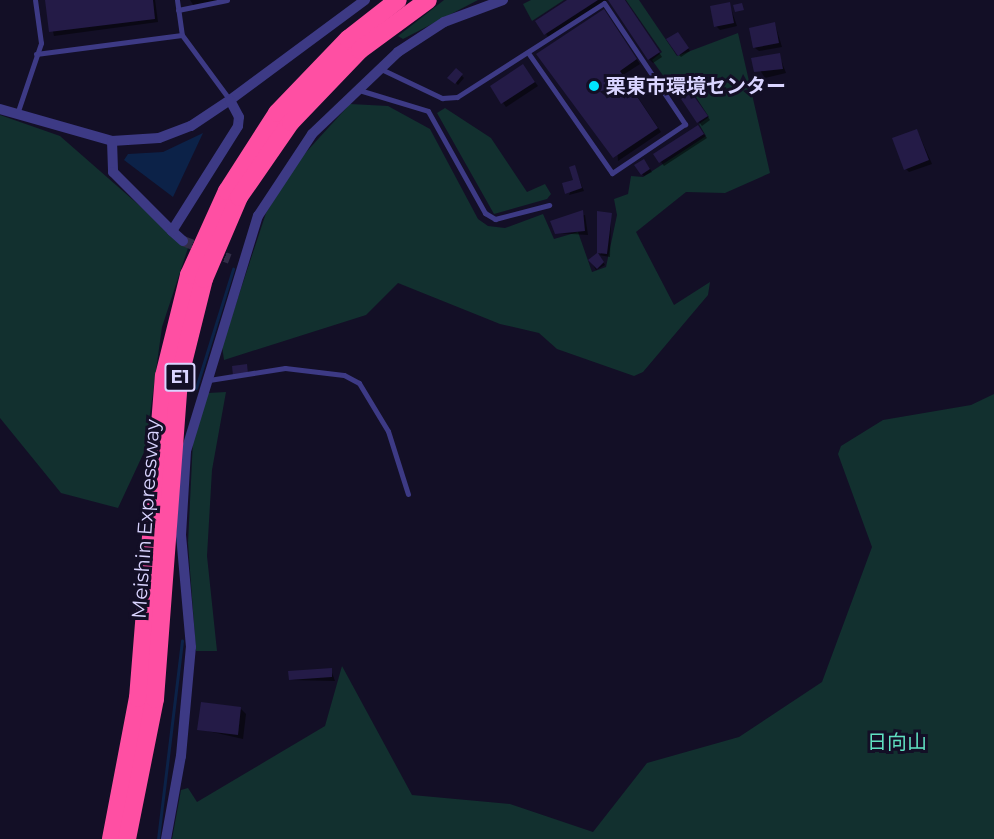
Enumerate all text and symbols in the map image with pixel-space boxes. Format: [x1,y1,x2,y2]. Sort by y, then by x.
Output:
place label: 栗東市環境センター [606,74,786,98]
marker: 栗東市環境センター [587,79,601,93]
road number: E1 [164,362,196,392]
street label: Meishin Expressway [127,418,165,620]
park label: 日向山 [867,730,927,754]

